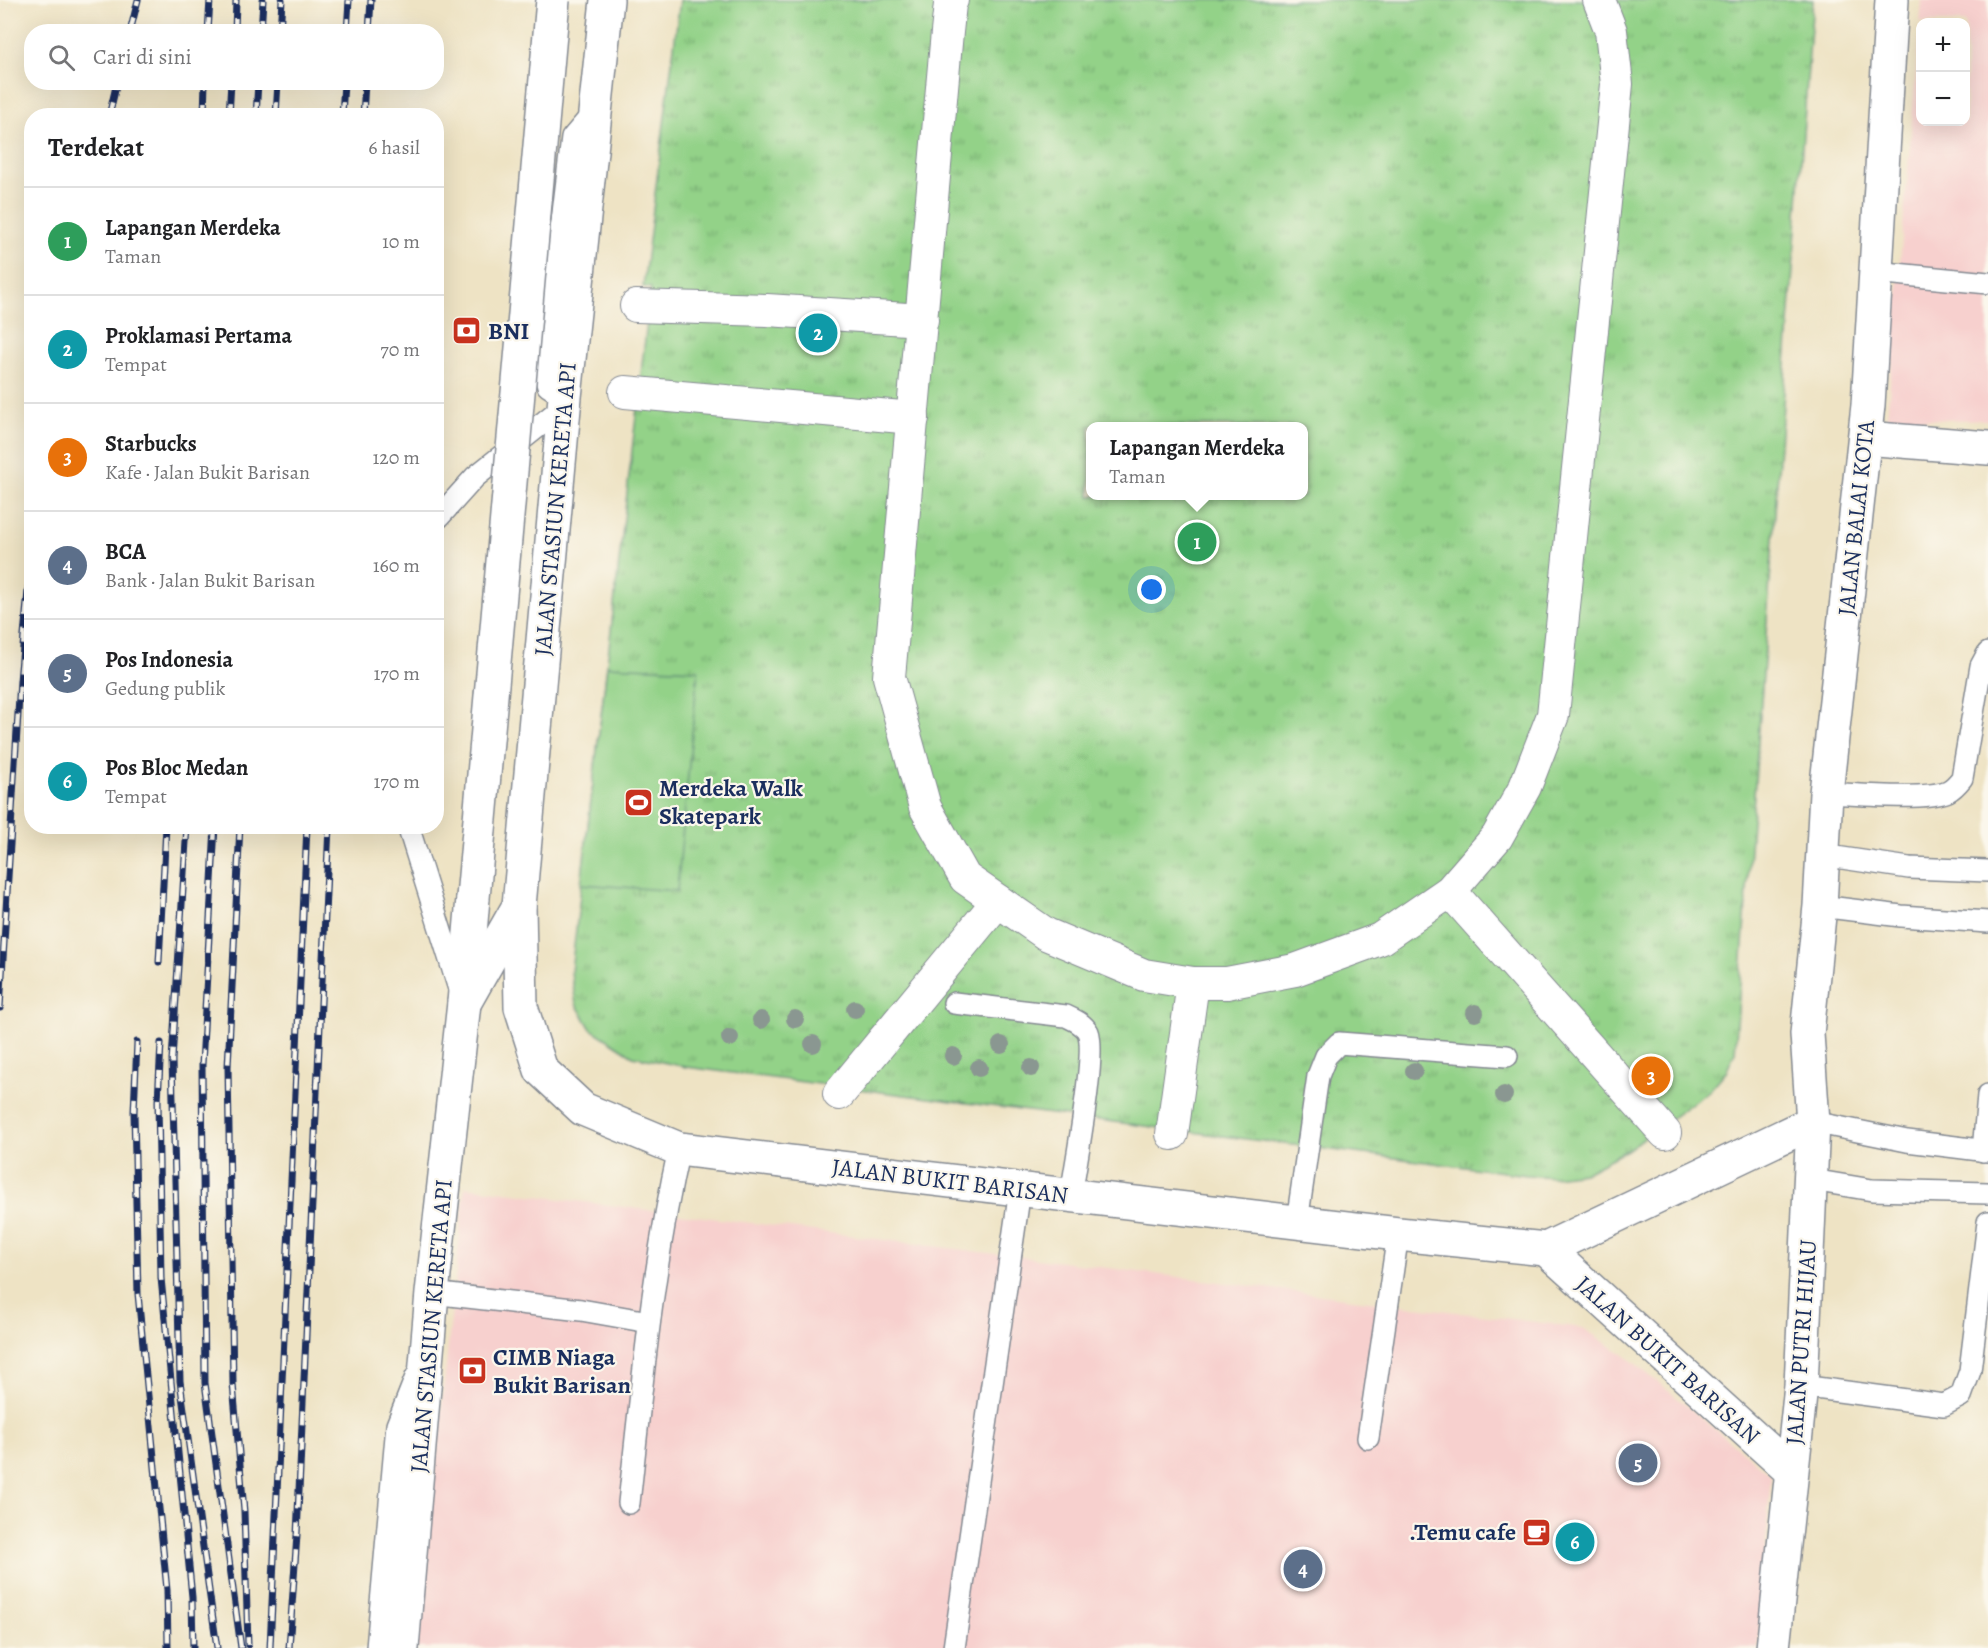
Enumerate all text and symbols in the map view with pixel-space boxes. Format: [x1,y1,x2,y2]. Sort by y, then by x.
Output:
map controls [1916,18,1970,126]
button: + [1916,18,1970,72]
search box [24,24,444,90]
icon: search [45,41,78,74]
text: Cari di sini [93,42,192,72]
button: − [1916,72,1970,126]
text: Terdekat [48,130,144,165]
text: 6 hasil [368,134,420,161]
text: Lapangan Merdeka [105,213,281,243]
text: 1 [64,228,71,255]
text: 10 m [382,228,420,255]
text: Taman [105,243,161,270]
pin: 2 [798,310,838,356]
bank icon: BNI [451,315,483,347]
place label: BNI [488,315,529,347]
text: Proklamasi Pertama [105,321,292,351]
text: 2 [63,336,72,363]
text: 70 m [380,336,420,363]
text: Tempat [105,351,167,378]
street label: JALAN STASIUN KERETA API [526,361,584,657]
street label: JALAN BALAI KOTA [1830,418,1882,617]
popup [1086,422,1308,500]
text: Starbucks [105,429,197,459]
text: Lapangan Merdeka [1109,433,1285,463]
text: 3 [63,444,72,471]
text: 120 m [372,444,420,471]
text: Kafe · Jalan Bukit Barisan [105,459,310,486]
text: Taman [1109,463,1165,490]
pin: 1 [1178,520,1216,564]
text: BCA [105,537,146,567]
text: 4 [63,552,72,579]
text: 160 m [373,552,420,579]
text: Bank · Jalan Bukit Barisan [105,567,315,594]
your location [1137,575,1166,604]
text: Pos Indonesia [105,645,233,675]
text: 5 [63,660,72,687]
text: 170 m [374,660,420,687]
text: Gedung publik [105,675,225,702]
text: Pos Bloc Medan [105,753,248,783]
text: 6 [63,768,72,795]
text: 170 m [374,768,420,795]
place label: Merdeka Walk Skatepark [659,772,803,832]
text: Tempat [105,783,167,810]
sports icon: Merdeka Walk Skatepark [622,786,654,818]
pin: 3 [1632,1054,1670,1098]
street label: JALAN BUKIT BARISAN [830,1151,1070,1211]
street label: JALAN STASIUN KERETA API [402,1178,460,1474]
street label: JALAN PUTRI HIJAU [1778,1238,1824,1446]
street label: JALAN BUKIT BARISAN [1569,1269,1767,1451]
place label: CIMB Niaga Bukit Barisan [493,1341,632,1401]
bank icon: CIMB Niaga Bukit Barisan [456,1355,488,1387]
pin: 5 [1618,1440,1658,1486]
place label: .Temu cafe [1409,1516,1516,1548]
cafe icon: .Temu cafe [1521,1516,1553,1548]
pin: 6 [1556,1520,1594,1564]
pin: 4 [1284,1546,1322,1592]

